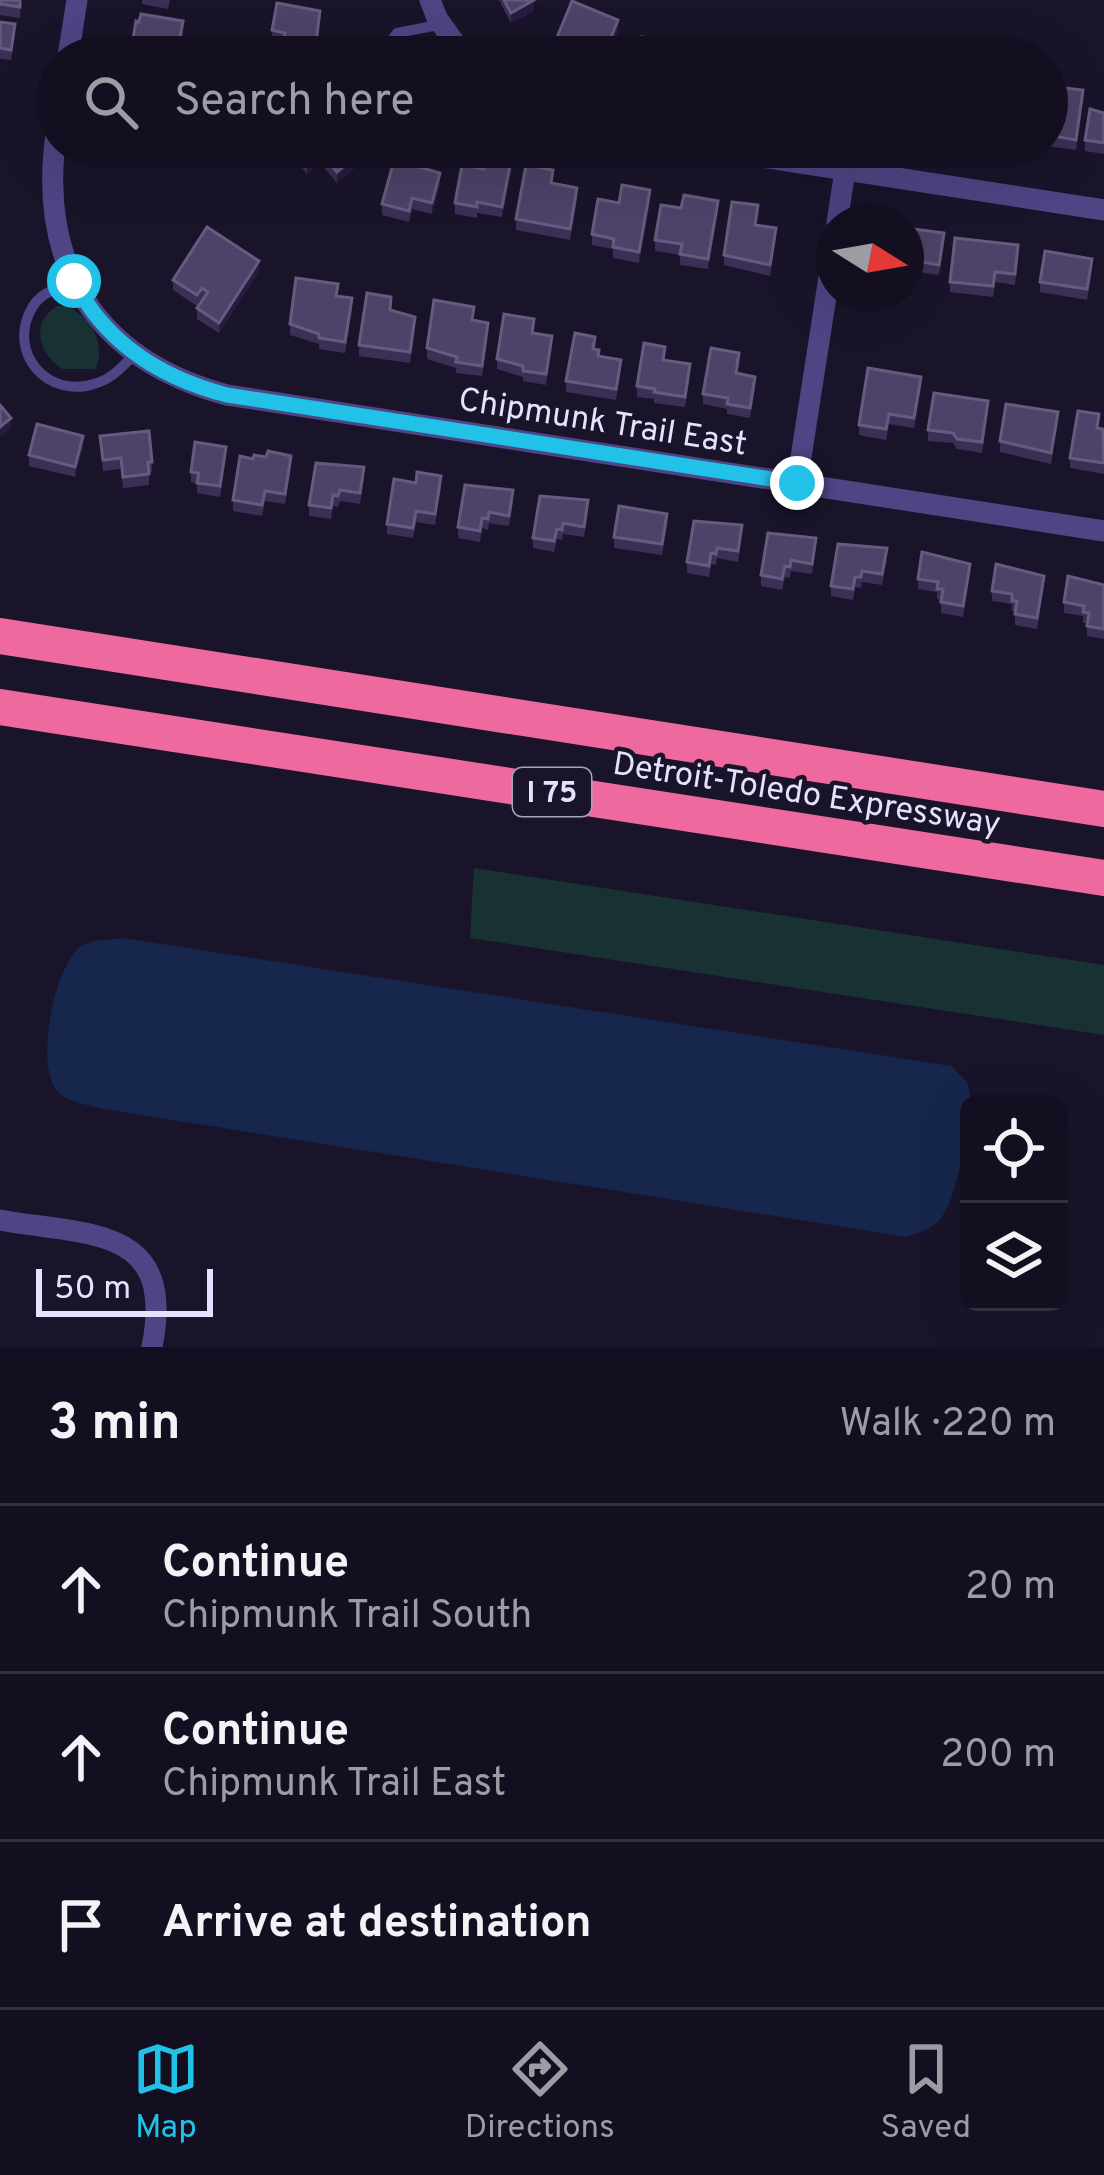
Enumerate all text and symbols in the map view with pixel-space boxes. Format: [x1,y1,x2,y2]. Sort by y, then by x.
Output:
search box [36,36,1068,168]
icon: search [78,69,144,135]
text: Search here [174,74,414,131]
north arrow [816,204,924,312]
route start [47,254,101,308]
street label: Chipmunk Trail East [455,380,750,467]
route end [770,456,824,510]
street label: Detroit-Toledo Expressway [609,745,1003,847]
road number: I 75 [513,768,591,816]
map controls [960,1095,1068,1311]
button: locate [960,1095,1068,1203]
button: layers [960,1203,1068,1311]
scale bar [36,1263,213,1316]
text: 50 m [54,1269,131,1311]
text: 3 min [48,1393,181,1458]
text: Walk · 220 m [839,1401,1056,1450]
text: Continue [162,1536,349,1593]
icon: ahead [48,1556,114,1622]
text: 20 m [965,1564,1056,1613]
text: Chipmunk Trail South [162,1593,532,1642]
text: Continue [162,1704,349,1761]
icon: ahead [48,1724,114,1790]
text: 200 m [940,1732,1056,1781]
text: Chipmunk Trail East [162,1761,506,1810]
icon: arrive [48,1892,114,1958]
text: Arrive at destination [162,1896,592,1953]
tab: Map [133,2036,199,2150]
tab: Directions [465,2036,615,2150]
tab: Saved [880,2036,971,2150]

